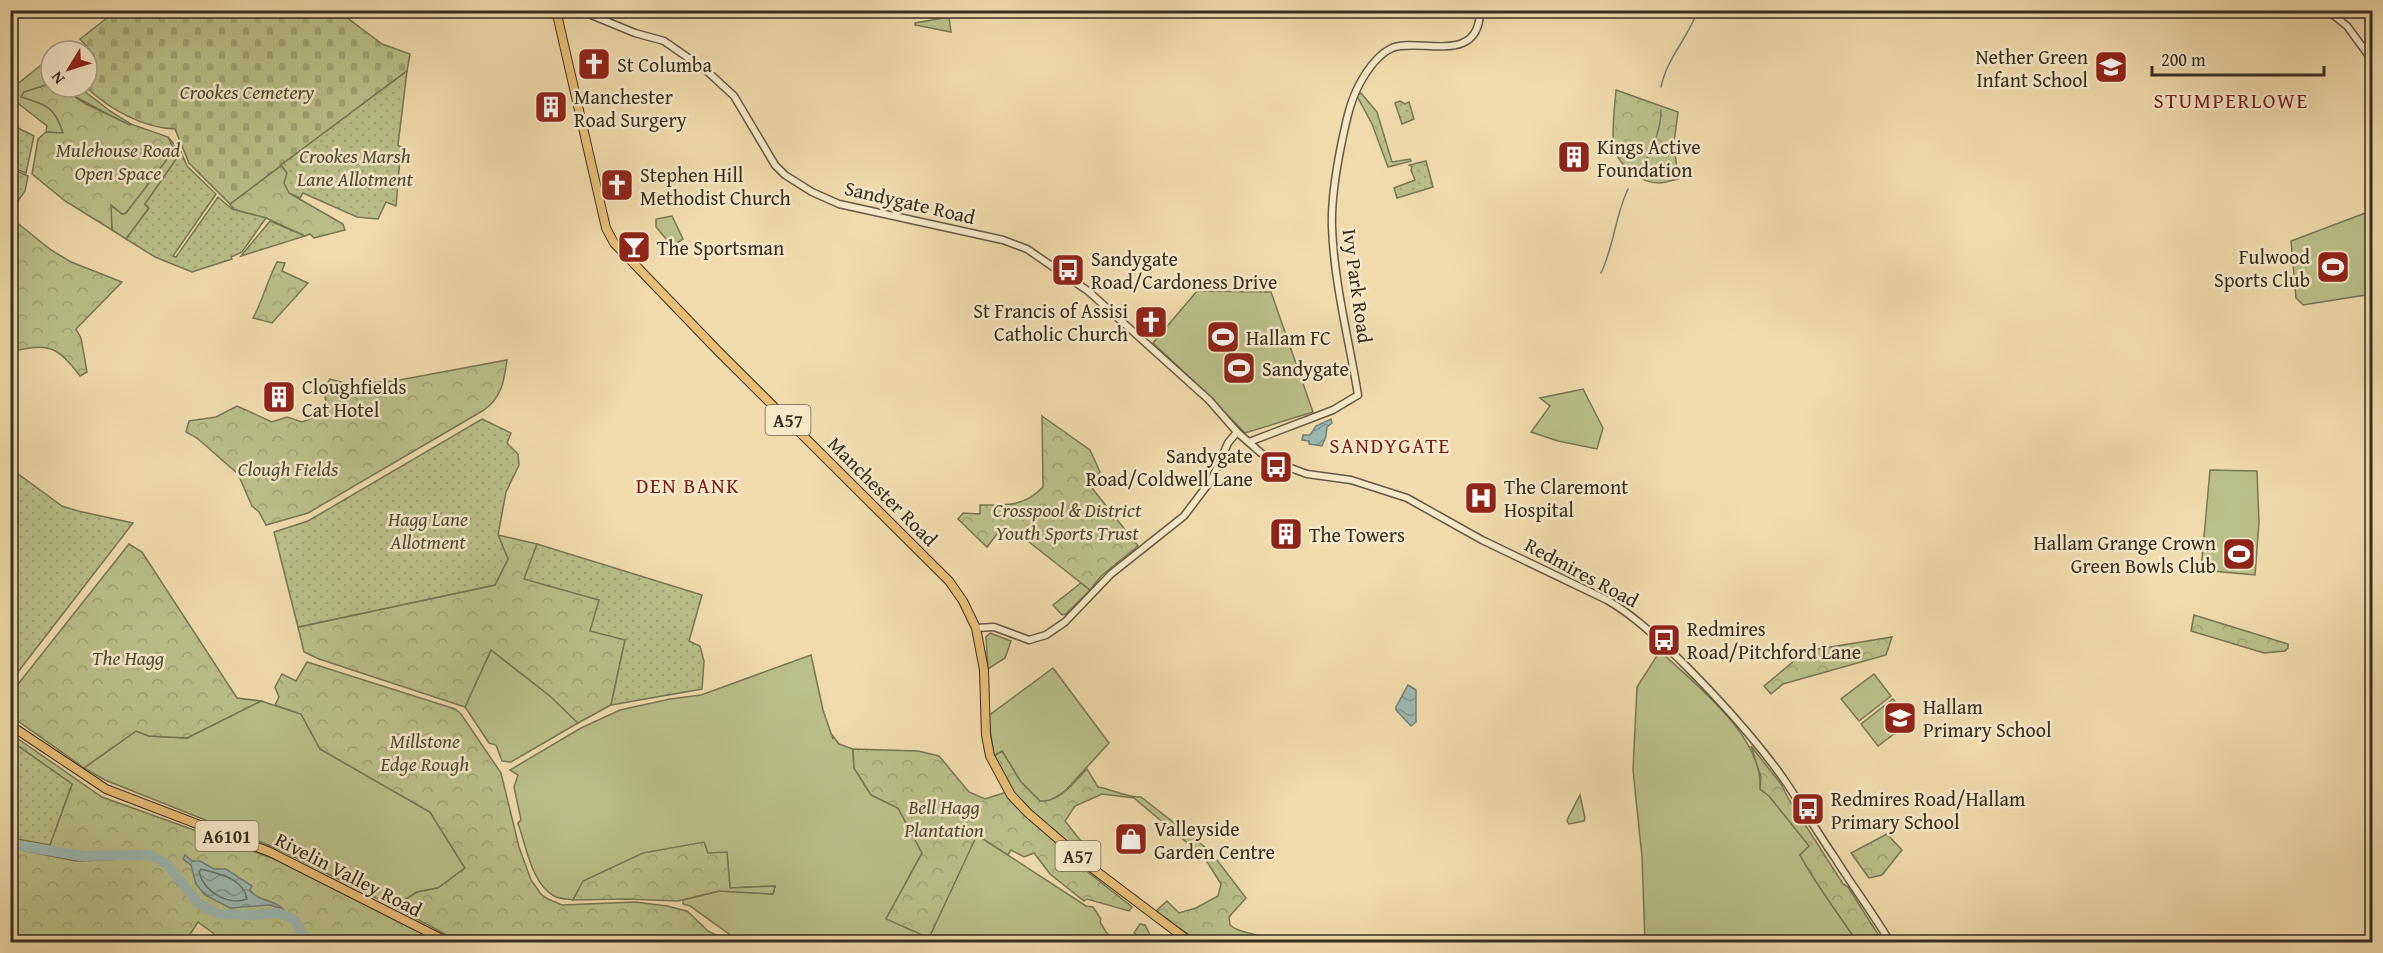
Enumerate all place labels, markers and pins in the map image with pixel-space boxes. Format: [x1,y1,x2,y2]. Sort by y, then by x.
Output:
place label: Nether Green Infant School [1975,42,2088,94]
church icon: St Columba [576,46,612,82]
school or university icon: Nether Green Infant School [2093,49,2129,85]
place label: St Columba [617,50,712,79]
place label: Manchester Road Surgery [574,82,687,134]
building icon: Manchester Road Surgery [533,89,569,125]
place label: Kings Active Foundation [1597,132,1701,184]
building icon: Kings Active Foundation [1556,139,1592,175]
place label: Stephen Hill Methodist Church [640,160,791,212]
church icon: Stephen Hill Methodist Church [599,167,635,203]
bar icon: The Sportsman [616,229,652,265]
place label: The Sportsman [657,233,784,262]
place label: Fulwood Sports Club [2214,242,2310,294]
place label: Sandygate Road/Cardoness Drive [1091,244,1277,296]
sports icon: Fulwood Sports Club [2315,249,2351,285]
bus stop icon: Sandygate Road/Cardoness Drive [1050,252,1086,288]
place label: St Francis of Assisi Catholic Church [973,296,1128,348]
church icon: St Francis of Assisi Catholic Church [1133,304,1169,340]
sports icon: Hallam FC [1205,319,1241,355]
place label: Hallam FC [1246,323,1331,352]
sports icon: Sandygate [1221,350,1257,386]
place label: Sandygate [1262,354,1349,383]
place label: Cloughfields Cat Hotel [302,372,406,424]
building icon: Cloughfields Cat Hotel [261,379,297,415]
place label: Sandygate Road/Coldwell Lane [1086,441,1253,493]
bus stop icon: Sandygate Road/Coldwell Lane [1258,449,1294,485]
place label: The Claremont Hospital [1504,472,1628,524]
hospital icon: The Claremont Hospital [1463,480,1499,516]
building icon: The Towers [1268,516,1304,552]
place label: The Towers [1309,520,1405,549]
place label: Hallam Grange Crown Green Bowls Club [2033,528,2216,580]
sports icon: Hallam Grange Crown Green Bowls Club [2221,536,2257,572]
place label: Redmires Road/Pitchford Lane [1687,614,1861,666]
bus stop icon: Redmires Road/Pitchford Lane [1646,622,1682,658]
place label: Hallam Primary School [1923,692,2052,744]
school or university icon: Hallam Primary School [1882,700,1918,736]
place label: Redmires Road/Hallam Primary School [1831,784,2026,836]
bus stop icon: Redmires Road/Hallam Primary School [1790,791,1826,827]
place label: Valleyside Garden Centre [1154,814,1275,866]
shop icon: Valleyside Garden Centre [1113,821,1149,857]

